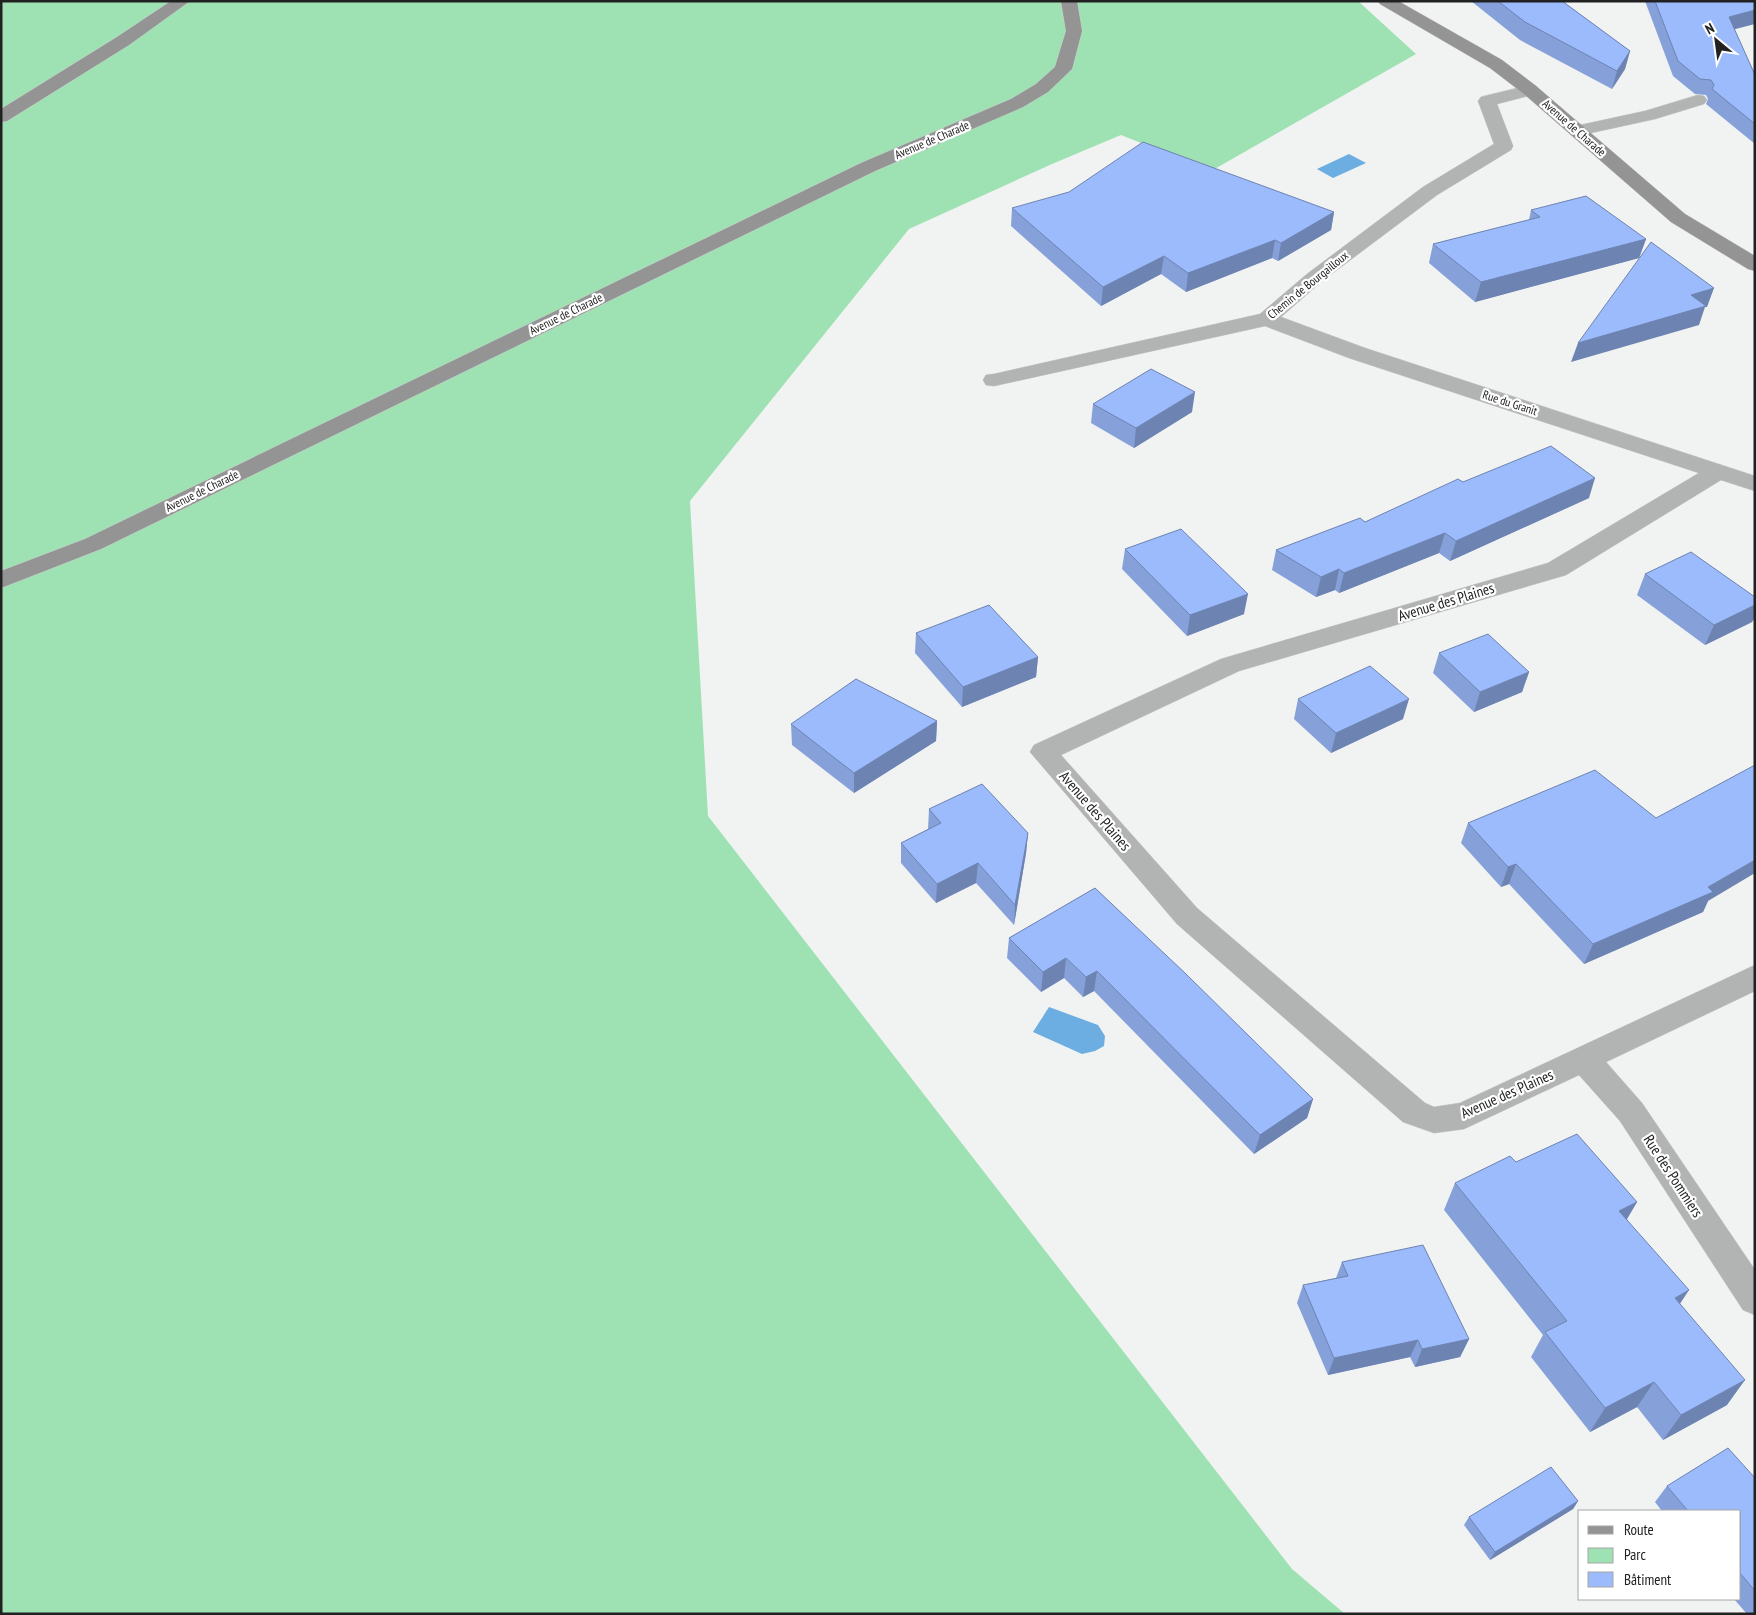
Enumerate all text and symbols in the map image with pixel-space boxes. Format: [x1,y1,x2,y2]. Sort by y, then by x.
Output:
north arrow [1691,15,1741,65]
text: N [1702,19,1717,38]
street label: Avenue de Charade [1539,96,1609,159]
street label: Avenue de Charade [892,117,971,162]
street label: Chemin de Bourgailloux [1264,247,1351,322]
street label: Avenue de Charade [527,289,605,338]
street label: Rue du Granit [1481,387,1540,419]
street label: Avenue de Charade [163,466,241,515]
street label: Avenue des Plaines [1396,578,1496,625]
street label: Avenue des Plaines [1056,767,1135,854]
street label: Avenue des Plaines [1458,1065,1556,1122]
street label: Rue des Pommiers [1640,1131,1707,1221]
legend [1578,1510,1741,1600]
text: Route [1624,1520,1654,1539]
text: Parc [1624,1545,1646,1564]
text: Bâtiment [1624,1570,1671,1589]

